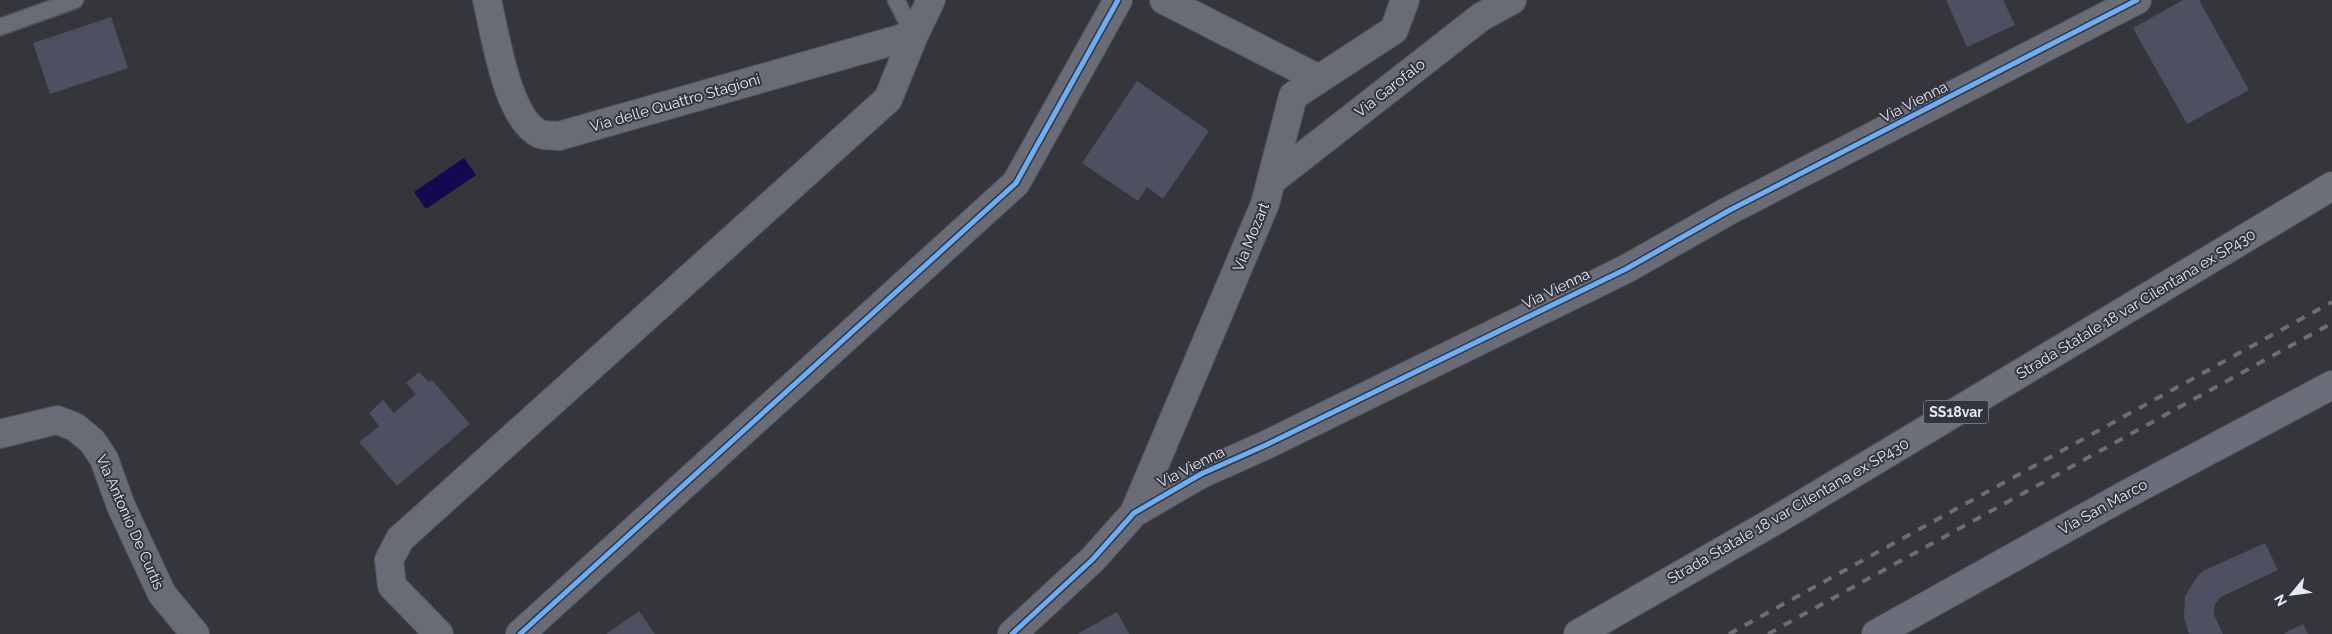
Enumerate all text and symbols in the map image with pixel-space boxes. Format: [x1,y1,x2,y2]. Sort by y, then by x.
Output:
street label: Via Garofalo [1351,55,1429,121]
street label: Via delle Quattro Stagioni [588,70,762,136]
street label: Via Vienna [1877,77,1951,127]
street label: Via Mozart [1229,200,1273,274]
street label: Strada Statale 18 var Cilentana ex SP430 [2013,225,2259,383]
street label: Via Vienna [1519,265,1593,313]
road number: SS18var [1924,401,1988,424]
street label: Strada Statale 18 var Cilentana ex SP430 [1664,434,1912,588]
street label: Via Vienna [1154,442,1228,492]
street label: Via Antonio De Curtis [92,452,168,592]
street label: Via San Marco [2055,475,2151,539]
north arrow [2267,569,2317,619]
text: N [2271,592,2290,609]

